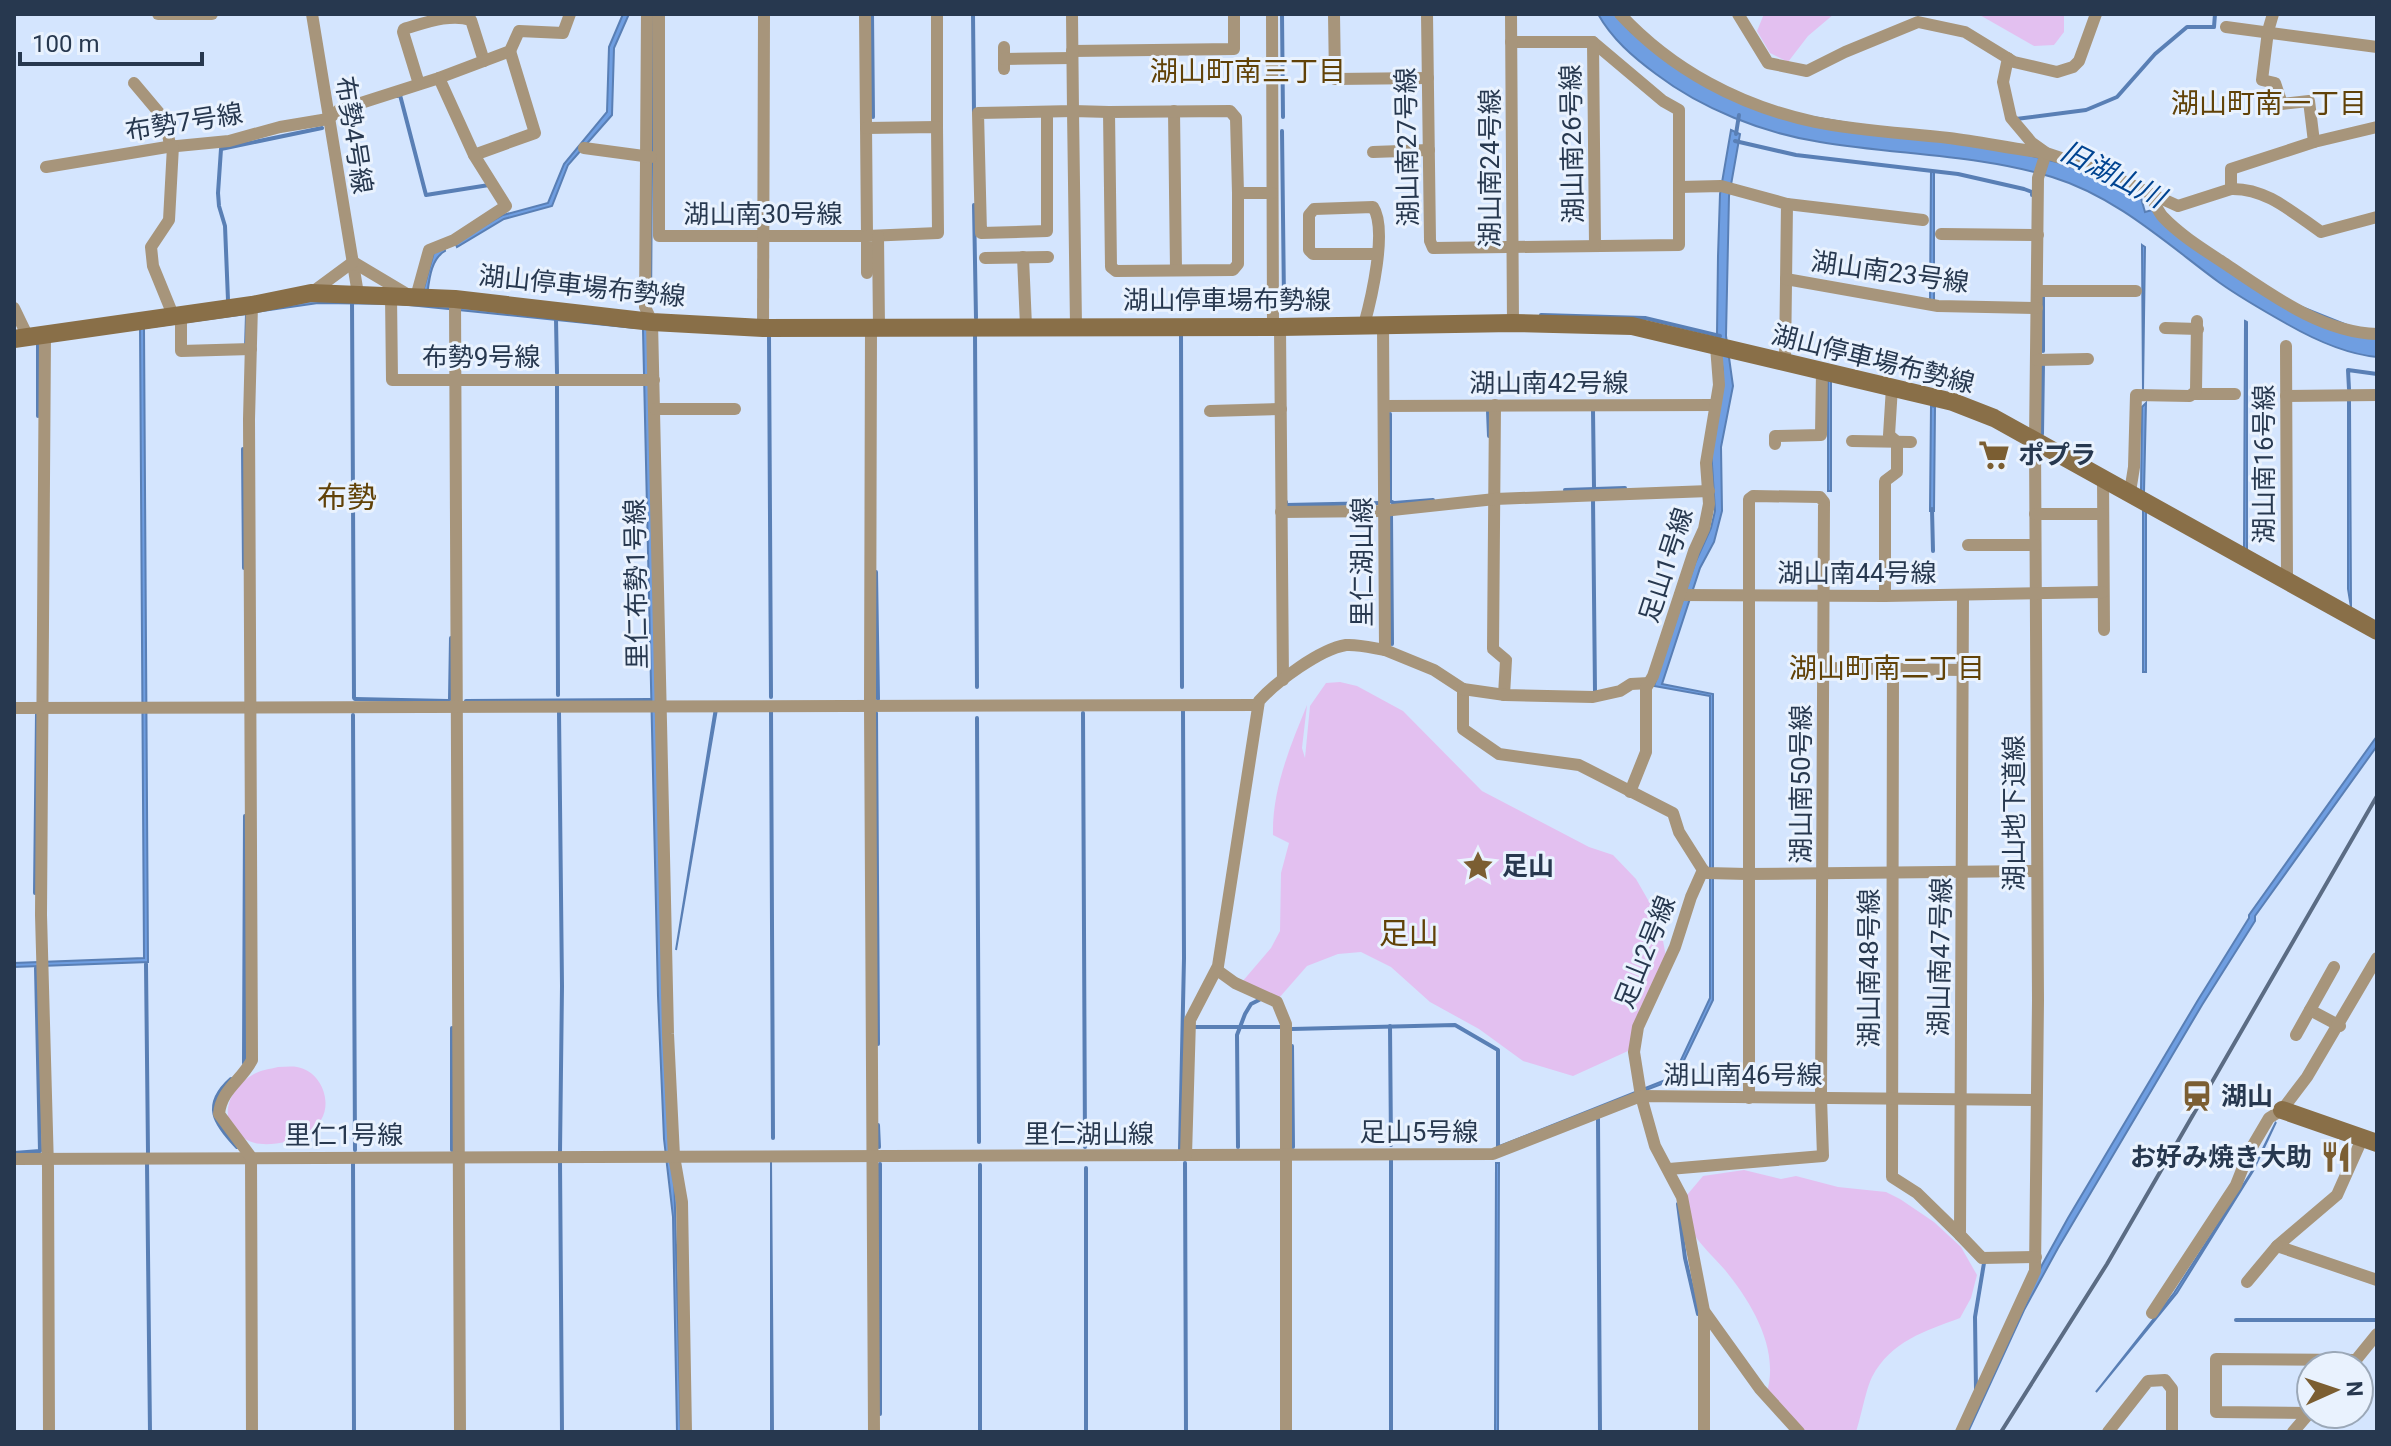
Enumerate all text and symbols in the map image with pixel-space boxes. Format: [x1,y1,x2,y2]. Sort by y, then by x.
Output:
scale bar [20,16,202,66]
text: 100 m [32,30,99,58]
district label: 湖山町南三丁目 [1150,55,1346,88]
street label: 湖山南26号線 [1556,64,1588,224]
street label: 湖山南27号線 [1391,67,1423,227]
street label: 布勢4号線 [330,74,378,196]
district label: 湖山町南一丁目 [2171,87,2367,120]
street label: 湖山南24号線 [1475,88,1505,248]
street label: 布勢7号線 [123,98,245,146]
water label: 旧湖山川 [2055,134,2173,216]
street label: 湖山南30号線 [683,199,843,229]
street label: 湖山南23号線 [1809,246,1971,298]
street label: 湖山停車場布勢線 [477,260,687,312]
street label: 湖山停車場布勢線 [1123,285,1331,315]
street label: 湖山停車場布勢線 [1768,319,1978,399]
street label: 布勢9号線 [422,342,540,372]
street label: 湖山南42号線 [1469,368,1629,398]
street label: 湖山南16号線 [2249,384,2279,544]
supermarket icon: ポプラ [1977,438,2011,472]
place label: ポプラ [2018,440,2096,470]
district label: 布勢 [317,480,377,515]
street label: 里仁湖山線 [1347,497,1377,627]
street label: 里仁布勢1号線 [620,498,652,670]
street label: 足山1号線 [1633,504,1699,626]
street label: 湖山南44号線 [1777,558,1937,588]
district label: 湖山町南二丁目 [1789,652,1985,685]
street label: 湖山南50号線 [1786,704,1816,864]
street label: 湖山地下道線 [1999,735,2029,891]
place icon: 足山 [1461,849,1495,883]
place label: 足山 [1502,851,1554,881]
street label: 湖山南47号線 [1924,877,1956,1037]
street label: 湖山南48号線 [1854,888,1884,1048]
street label: 足山2号線 [1609,891,1681,1013]
district label: 足山 [1379,916,1439,951]
street label: 湖山南46号線 [1663,1060,1823,1090]
station icon: 湖山 [2180,1079,2214,1113]
place label: 湖山 [2221,1081,2273,1111]
street label: 足山5号線 [1360,1117,1478,1147]
street label: 里仁湖山線 [1024,1119,1154,1149]
street label: 里仁1号線 [285,1120,403,1150]
restaurant icon: お好み焼き大助 [2319,1140,2353,1174]
place label: お好み焼き大助 [2130,1142,2312,1172]
north arrow [2295,1350,2375,1430]
text: N [2342,1381,2367,1397]

